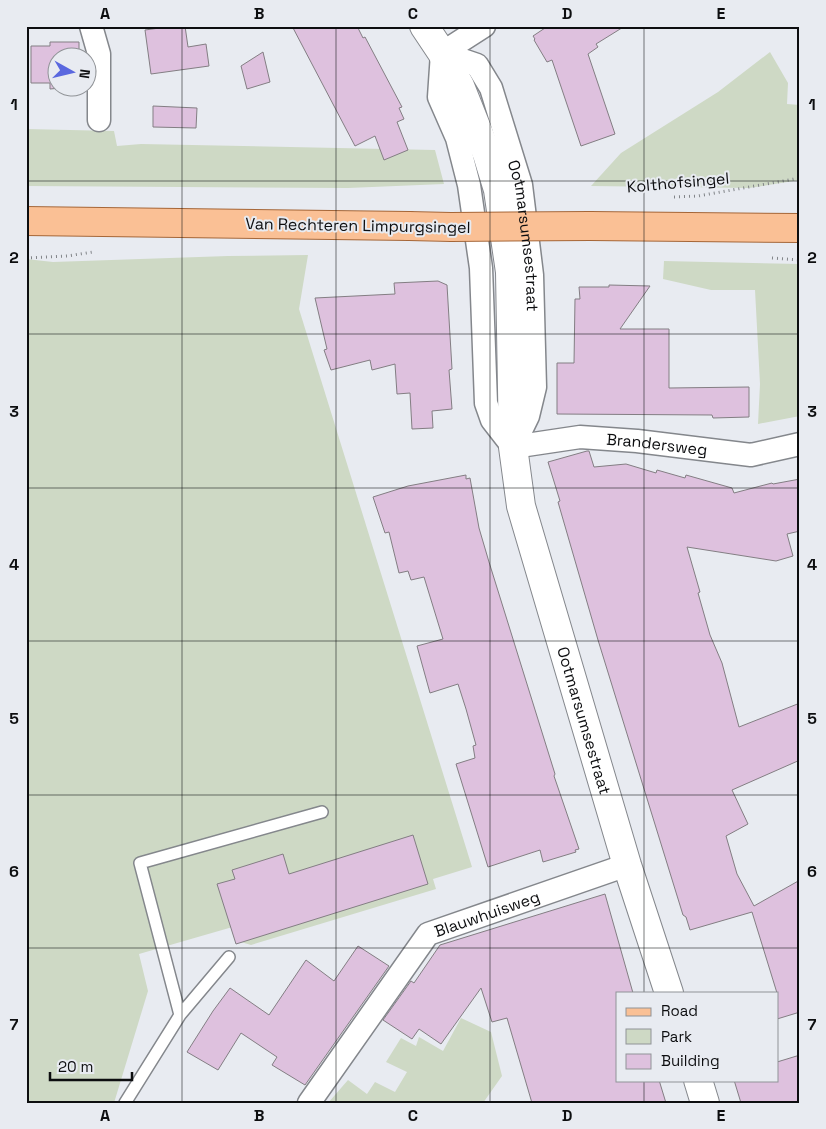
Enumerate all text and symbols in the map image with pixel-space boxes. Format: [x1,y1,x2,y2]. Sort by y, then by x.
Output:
text: A [100,3,110,24]
text: B [254,3,264,24]
text: C [408,3,418,24]
text: D [562,3,572,24]
text: E [717,3,726,24]
north arrow [48,48,98,98]
text: N [75,68,94,80]
text: 1 [10,94,18,115]
text: 1 [808,94,816,115]
street label: Ootmarsumsestraat [503,157,543,312]
street label: Kolthofsingel [626,168,730,197]
street label: Van Rechteren Limpurgsingel [245,213,471,238]
text: 2 [9,247,19,268]
text: 2 [807,247,817,268]
text: 3 [9,401,19,422]
text: 3 [807,401,817,422]
street label: Brandersweg [606,429,709,461]
text: 4 [9,554,19,575]
text: 4 [807,554,817,575]
street label: Ootmarsumsestraat [552,644,616,797]
text: 5 [9,708,19,729]
text: 5 [807,708,817,729]
text: 6 [9,861,19,882]
text: 6 [807,861,817,882]
street label: Blauwhuisweg [432,886,543,942]
legend [616,992,778,1082]
text: Road [661,1001,698,1020]
text: 7 [10,1014,19,1035]
text: 7 [808,1014,817,1035]
text: Park [661,1027,692,1046]
scale bar [50,1049,132,1081]
text: Building [661,1051,720,1070]
text: 20 m [58,1057,93,1076]
text: A [100,1105,110,1126]
text: B [254,1105,264,1126]
text: C [408,1105,418,1126]
text: D [562,1105,572,1126]
text: E [717,1105,726,1126]

